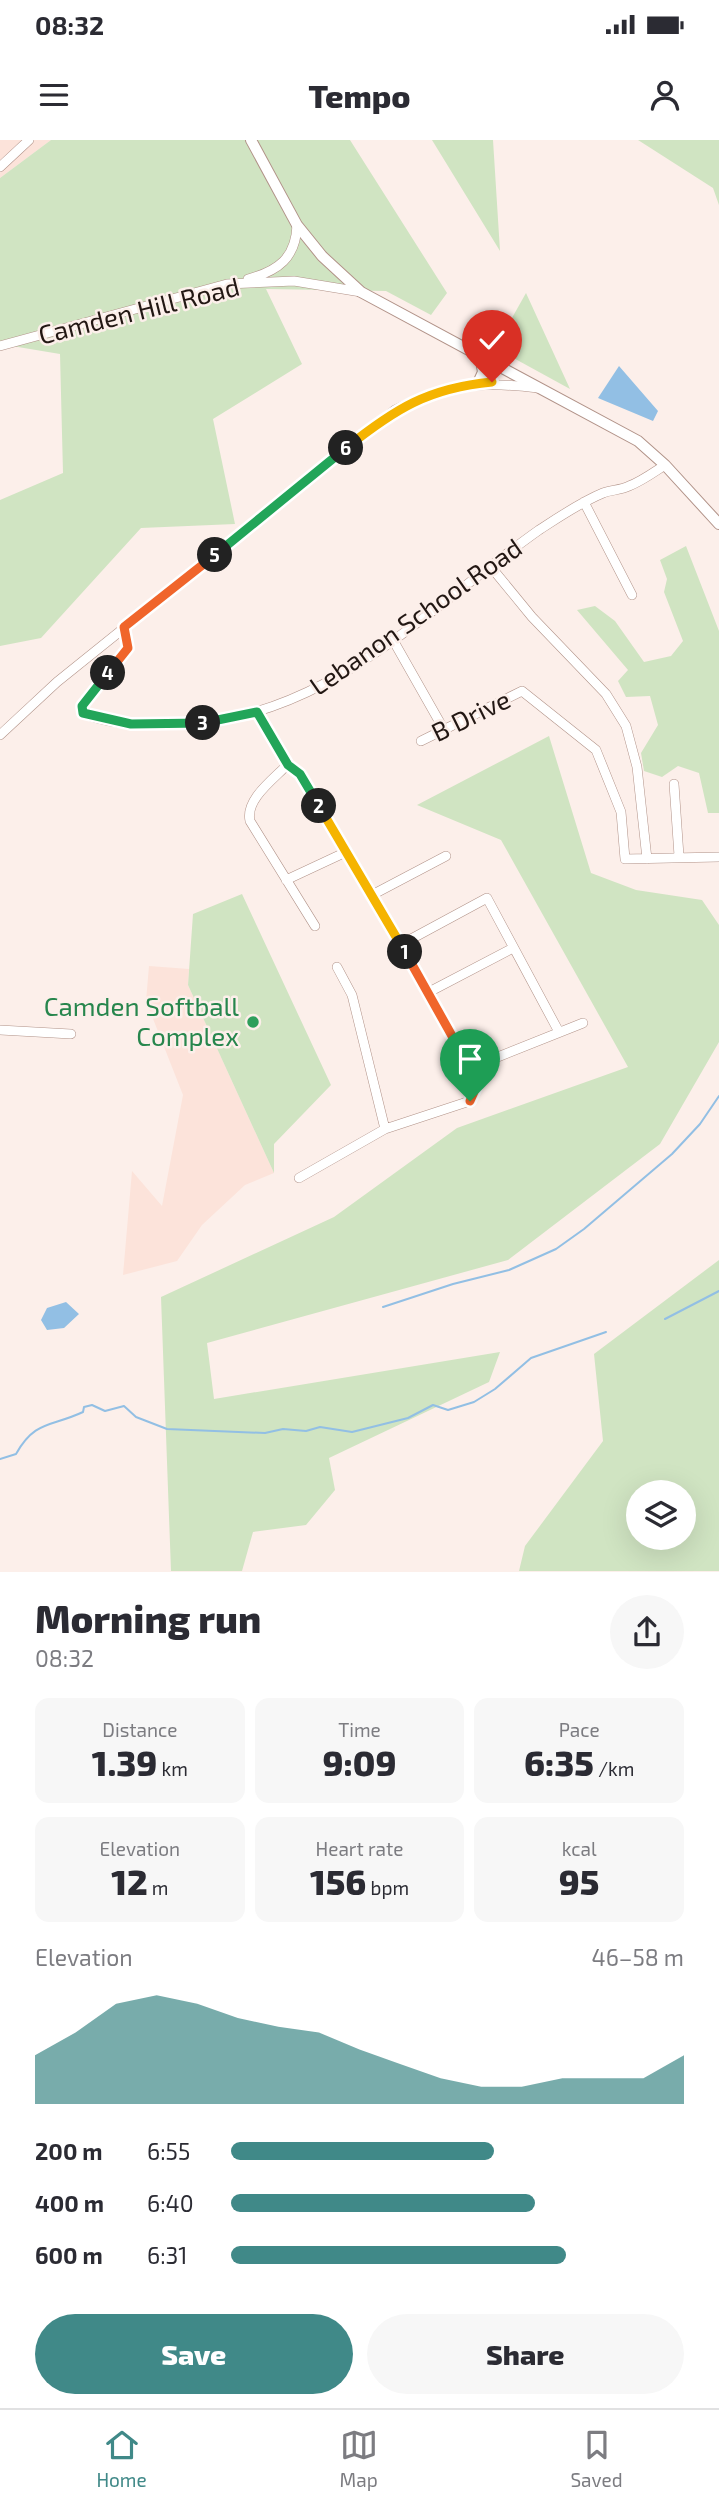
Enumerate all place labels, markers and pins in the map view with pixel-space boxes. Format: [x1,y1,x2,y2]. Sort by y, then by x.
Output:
pin [462,310,522,382]
pin: 6 [328,430,364,466]
pin: 5 [198,538,232,572]
pin: 4 [90,656,126,690]
pin: 3 [186,706,220,740]
pin: 2 [302,788,336,824]
pin: 1 [388,934,422,970]
place label: Camden Softball Complex [44,990,239,1051]
marker: Camden Softball Complex [245,1014,261,1030]
pin [440,1029,500,1101]

